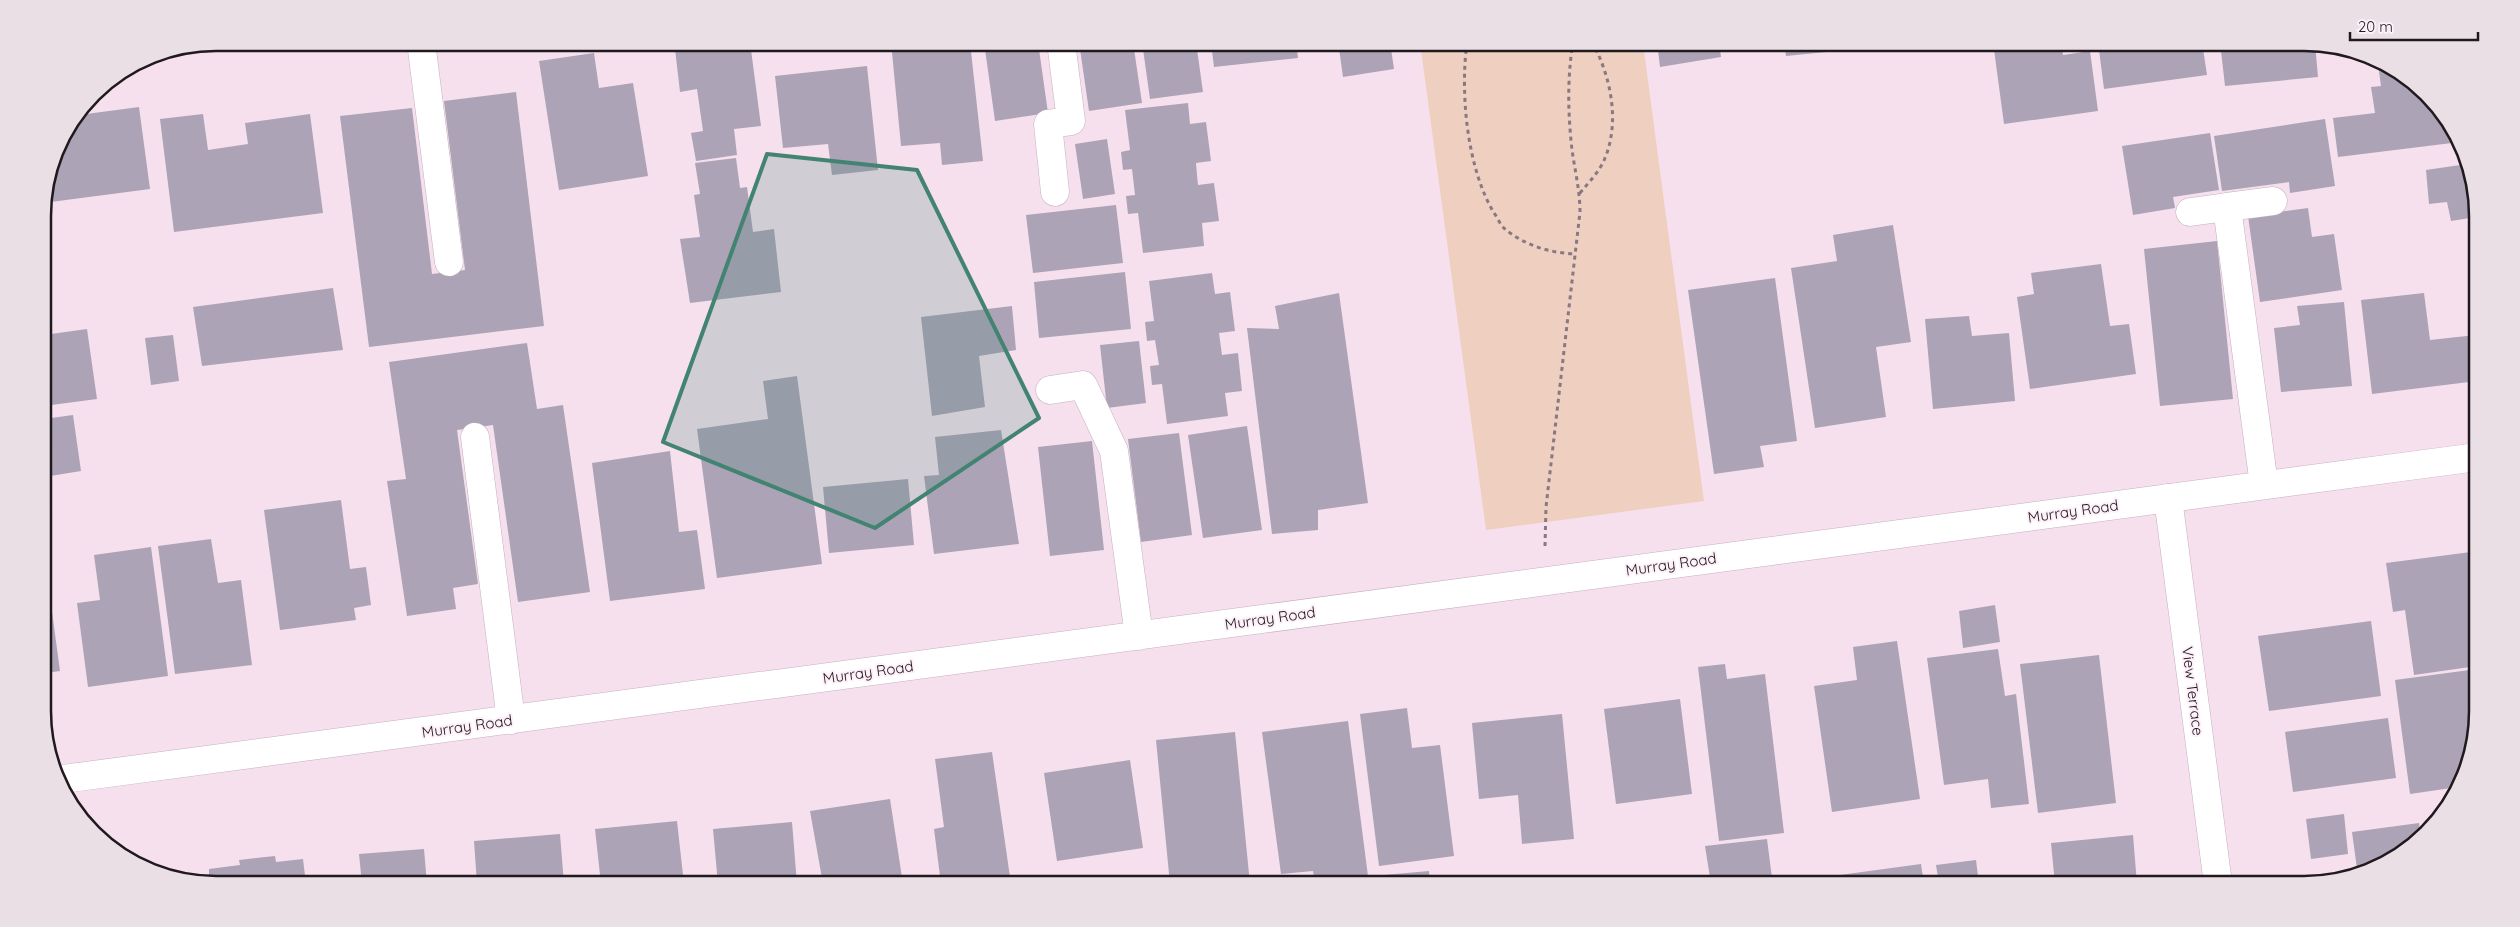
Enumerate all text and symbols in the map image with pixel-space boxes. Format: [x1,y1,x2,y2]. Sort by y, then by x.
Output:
scale bar [2350,10,2478,42]
text: 20 m [2358,17,2393,36]
street label: Murray Road [2027,495,2119,527]
street label: Murray Road [1625,548,1717,580]
street label: Murray Road [1224,602,1316,634]
street label: View Terrace [2178,645,2208,737]
street label: Murray Road [822,656,914,688]
street label: Murray Road [421,710,513,742]

